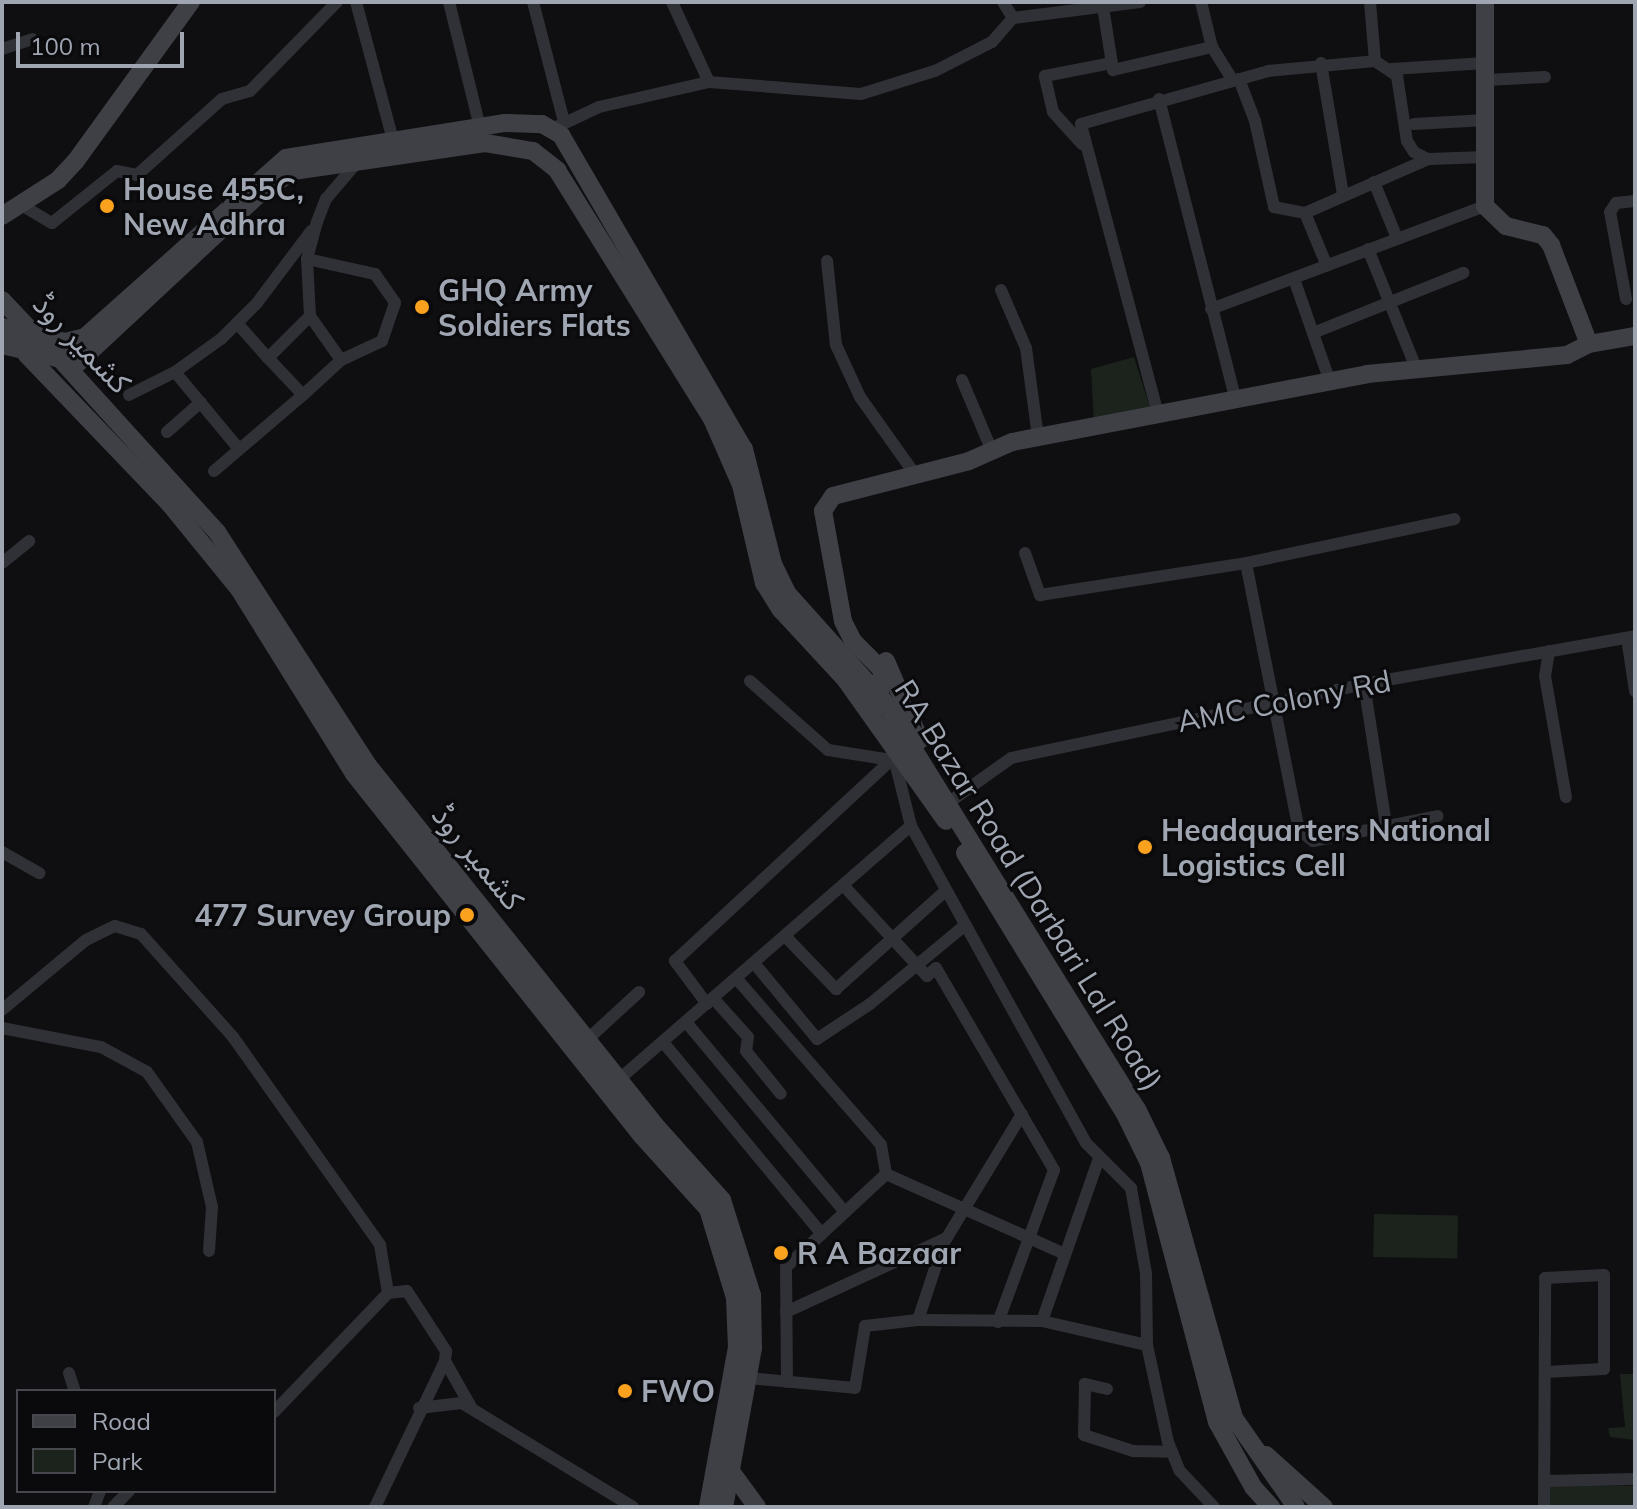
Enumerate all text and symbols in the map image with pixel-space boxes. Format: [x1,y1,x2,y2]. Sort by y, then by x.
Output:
scale bar [20,16,188,66]
text: 100 m [30,31,101,61]
place label: House 455C, New Adhra [123,171,304,242]
marker: House 455C, New Adhra [98,197,116,215]
place label: GHQ Army Soldiers Flats [438,272,631,342]
street label: کشمیر روڈ [26,286,138,400]
marker: GHQ Army Soldiers Flats [413,298,431,316]
street label: AMC Colony Rd [1174,663,1394,739]
street label: RA Bazar Road (Darbari Lal Road) [887,673,1171,1097]
street label: کشمیر روڈ [425,797,531,917]
place label: Headquarters National Logistics Cell [1161,812,1491,882]
marker: Headquarters National Logistics Cell [1136,838,1154,856]
place label: 477 Survey Group [194,897,451,933]
marker: 477 Survey Group [458,906,476,924]
place label: R A Bazaar [797,1235,961,1271]
marker: R A Bazaar [772,1244,790,1262]
place label: FWO [641,1373,715,1409]
marker: FWO [616,1382,634,1400]
legend [16,1389,276,1493]
text: Road [92,1406,151,1436]
text: Park [92,1446,143,1476]

